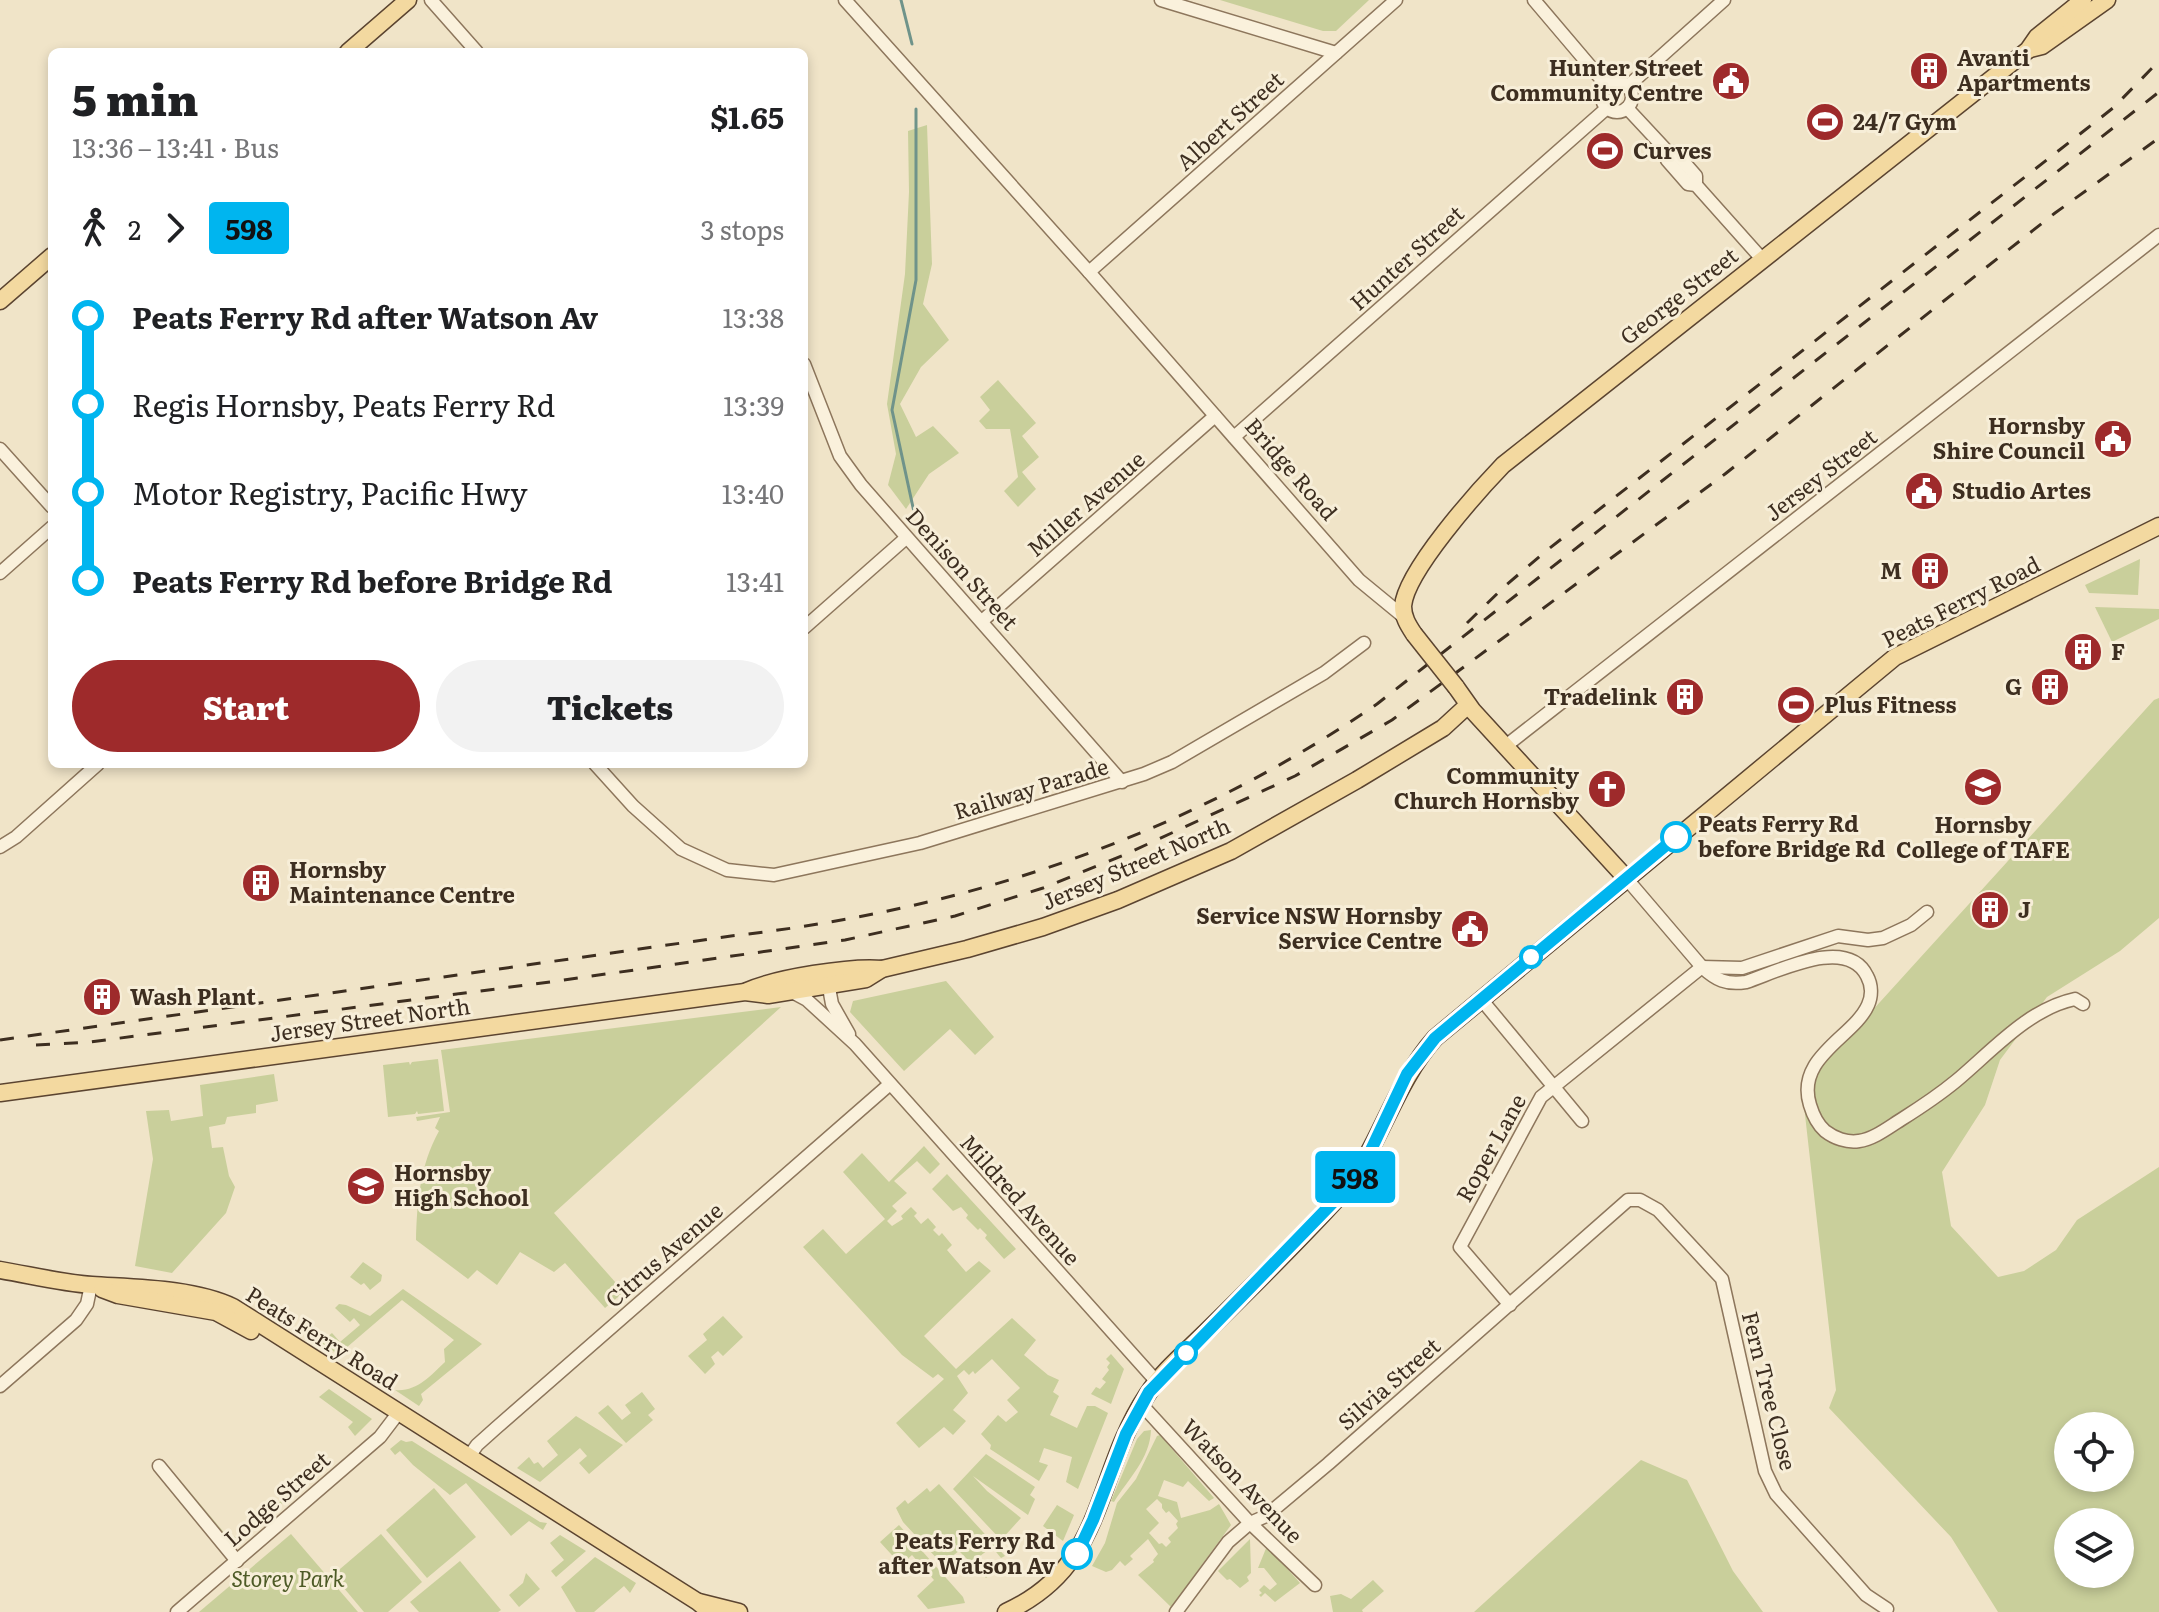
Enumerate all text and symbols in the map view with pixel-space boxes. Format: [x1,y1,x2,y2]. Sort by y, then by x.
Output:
place label: Avanti Apartments [1957,40,2091,98]
place label: Hunter Street Community Centre [1490,50,1703,108]
building icon: Avanti Apartments [1908,50,1950,92]
public building icon: Hunter Street Community Centre [1710,60,1752,102]
street label: Albert Street [1168,62,1290,177]
text: 5 min [72,64,199,130]
text: $1.65 [710,94,784,138]
sports icon: 24/7 Gym [1804,101,1846,143]
place label: 24/7 Gym [1853,104,1957,137]
text: 13:36 – 13:41 · Bus [72,127,279,166]
sports icon: Curves [1584,130,1626,172]
place label: Curves [1633,133,1712,166]
street label: Hunter Street [1342,197,1470,317]
icon: walk [72,206,116,250]
icon: forward [153,206,197,250]
text: 598 [225,207,273,249]
text: 2 [128,209,141,248]
text: 3 stops [700,209,784,248]
street label: George Street [1612,238,1744,351]
text: Peats Ferry Rd after Watson Av [132,294,598,338]
text: 13:38 [723,297,784,336]
text: Regis Hornsby, Peats Ferry Rd [132,382,555,426]
text: 13:39 [723,385,784,424]
place label: Hornsby Shire Council [1933,408,2086,466]
street label: Bridge Road [1238,409,1346,527]
public building icon: Hornsby Shire Council [2092,418,2134,460]
street label: Jersey Street [1757,419,1883,528]
street label: Miller Avenue [1019,442,1151,564]
text: Motor Registry, Pacific Hwy [132,470,527,514]
public building icon: Studio Artes [1903,470,1945,512]
text: 13:40 [722,473,784,512]
place label: Studio Artes [1952,473,2091,506]
street label: Denison Street [899,500,1027,637]
street label: Peats Ferry Road [1875,547,2045,655]
building icon: M [1909,550,1951,592]
place label: M [1880,553,1902,586]
text: Peats Ferry Rd before Bridge Rd [132,558,613,602]
text: 13:41 [726,561,784,600]
building icon: F [2062,631,2104,673]
place label: F [2111,634,2125,667]
button: Start [72,660,420,752]
button: Tickets [436,660,784,752]
building icon: G [2029,666,2071,708]
place label: G [2005,669,2022,702]
building icon: Tradelink [1664,676,1706,718]
place label: Tradelink [1544,679,1657,712]
sports icon: Plus Fitness [1775,684,1817,726]
place label: Plus Fitness [1824,687,1957,720]
street label: Railway Parade [949,748,1112,827]
place label: Community Church Hornsby [1394,758,1580,816]
school or university icon: Hornsby College of TAFE [1962,766,2004,808]
church icon: Community Church Hornsby [1586,768,1628,810]
place label: Peats Ferry Rd before Bridge Rd [1698,806,1885,864]
place label: Hornsby College of TAFE [1896,807,2070,865]
street label: Jersey Street North [1036,808,1235,917]
marker: Peats Ferry Rd before Bridge Rd [1661,822,1691,852]
place label: Hornsby Maintenance Centre [289,852,515,910]
building icon: Hornsby Maintenance Centre [240,862,282,904]
building icon: J [1969,889,2011,931]
place label: J [2018,892,2031,925]
place label: Service NSW Hornsby Service Centre [1196,898,1443,956]
public building icon: Service NSW Hornsby Service Centre [1449,908,1491,950]
unlabelled marker [1520,946,1542,968]
building icon: Wash Plant [81,976,123,1018]
place label: Wash Plant [130,979,256,1012]
street label: Jersey Street North [267,988,472,1049]
street label: Roper Lane [1446,1087,1533,1207]
street label: Mildred Avenue [953,1126,1089,1272]
line badge: 598 [1309,1151,1401,1203]
place label: Hornsby High School [394,1155,529,1213]
text: 598 [1331,1156,1379,1198]
school or university icon: Hornsby High School [345,1165,387,1207]
street label: Citrus Avenue [597,1193,729,1314]
street label: Peats Ferry Road [240,1277,405,1397]
street label: Fern Tree Close [1735,1308,1806,1473]
street label: Silvia Street [1329,1329,1447,1437]
unlabelled marker [1175,1342,1197,1364]
street label: Watson Avenue [1175,1410,1311,1550]
map controls [2054,1412,2134,1588]
button: locate [2054,1412,2134,1492]
street label: Lodge Street [216,1442,336,1553]
button: layers [2054,1508,2134,1588]
place label: Peats Ferry Rd after Watson Av [878,1523,1055,1581]
marker: Peats Ferry Rd after Watson Av [1062,1539,1092,1569]
park label: Storey Park [231,1561,345,1594]

